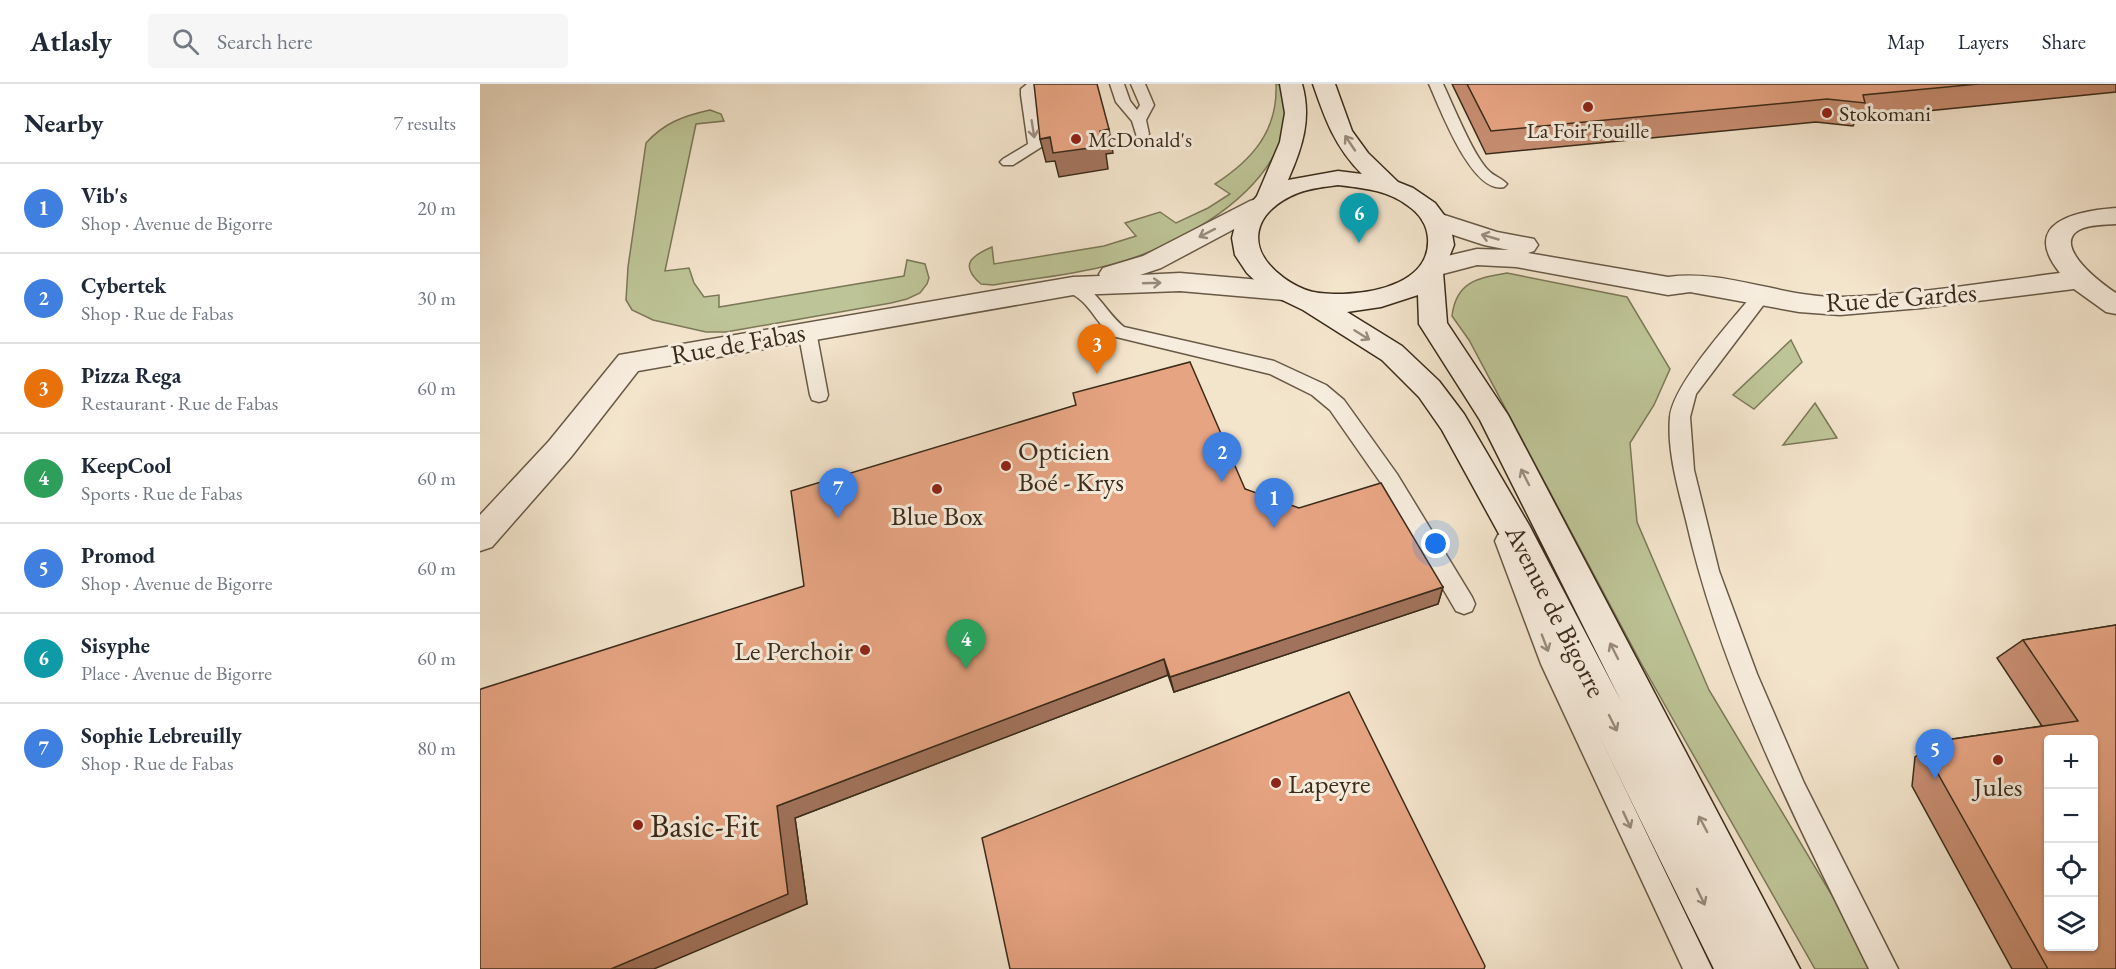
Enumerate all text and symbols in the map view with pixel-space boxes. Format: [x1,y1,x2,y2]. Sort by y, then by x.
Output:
search box [148,14,568,68]
text: Atlasly [30,23,112,59]
icon: search [169,25,202,58]
text: Search here [217,27,313,56]
text: Map [1887,28,1925,55]
text: Layers [1958,28,2009,55]
text: Share [2042,28,2086,55]
place label: Stokomani [1839,99,1931,128]
marker: La Foir'Fouille [1581,100,1595,114]
text: Nearby [24,106,104,140]
marker: Stokomani [1820,106,1834,120]
text: 7 results [393,110,456,136]
place label: La Foir'Fouille [1527,116,1650,145]
one-way arrow [1028,118,1039,138]
place label: McDonald's [1088,125,1192,154]
marker: McDonald's [1069,132,1083,146]
one-way arrow [1343,134,1356,151]
text: Vib's [81,181,127,210]
pin: 6 [1340,194,1378,243]
text: 1 [38,195,49,221]
text: 20 m [417,195,456,221]
text: Shop · Avenue de Bigorre [81,210,273,236]
one-way arrow [1199,227,1217,239]
one-way arrow [1481,231,1500,242]
text: Cybertek [81,271,166,300]
street label: Rue de Gardes [1824,274,1978,320]
one-way arrow [1142,277,1162,289]
text: 2 [38,285,49,311]
text: 30 m [417,285,456,311]
text: Shop · Rue de Fabas [81,300,233,326]
street label: Rue de Fabas [668,314,808,372]
pin: 3 [1078,324,1116,374]
one-way arrow [1353,329,1370,341]
text: Pizza Rega [81,361,181,390]
text: 3 [38,375,49,401]
text: 60 m [417,375,456,401]
text: Restaurant · Rue de Fabas [81,390,278,416]
pin: 2 [1202,432,1242,482]
place label: Opticien Boé - Krys [1018,433,1124,499]
text: KeepCool [81,451,171,480]
marker: Opticien Boé - Krys [999,459,1013,473]
text: 4 [38,465,49,491]
text: 60 m [417,465,456,491]
pin: 7 [818,468,858,518]
one-way arrow [1519,469,1531,486]
pin: 1 [1254,478,1294,528]
text: Sports · Rue de Fabas [81,480,242,506]
marker: Blue Box [930,482,944,496]
place label: Blue Box [891,498,984,533]
street label: Avenue de Bigorre [1497,518,1614,703]
your location [1421,529,1450,558]
text: Promod [81,541,155,570]
text: 5 [38,555,49,581]
text: 60 m [417,555,456,581]
text: Shop · Avenue de Bigorre [81,570,273,596]
pin: 4 [946,620,986,669]
text: Sisyphe [81,631,150,660]
place label: Le Perchoir [734,633,853,668]
one-way arrow [1540,633,1551,652]
one-way arrow [1607,642,1619,660]
marker: Le Perchoir [858,643,872,657]
text: 6 [38,645,49,671]
text: 60 m [417,645,456,671]
text: Place · Avenue de Bigorre [81,660,272,686]
one-way arrow [1608,713,1619,731]
text: Sophie Lebreuilly [81,721,242,750]
pin: 5 [1916,730,1954,779]
text: 7 [38,735,49,761]
text: 80 m [417,735,456,761]
map controls [2044,735,2098,951]
button: + [2044,735,2098,789]
text: Shop · Rue de Fabas [81,750,233,776]
marker: Jules [1991,753,2005,767]
place label: Lapeyre [1288,766,1370,801]
place label: Jules [1971,769,2023,804]
marker: Lapeyre [1269,776,1283,790]
button: − [2044,789,2098,843]
place label: Basic-Fit [650,804,760,847]
one-way arrow [1622,810,1634,828]
one-way arrow [1697,816,1709,833]
marker: Basic-Fit [631,818,645,832]
button: locate [2044,843,2098,897]
one-way arrow [1696,887,1708,905]
button: layers [2044,897,2098,951]

